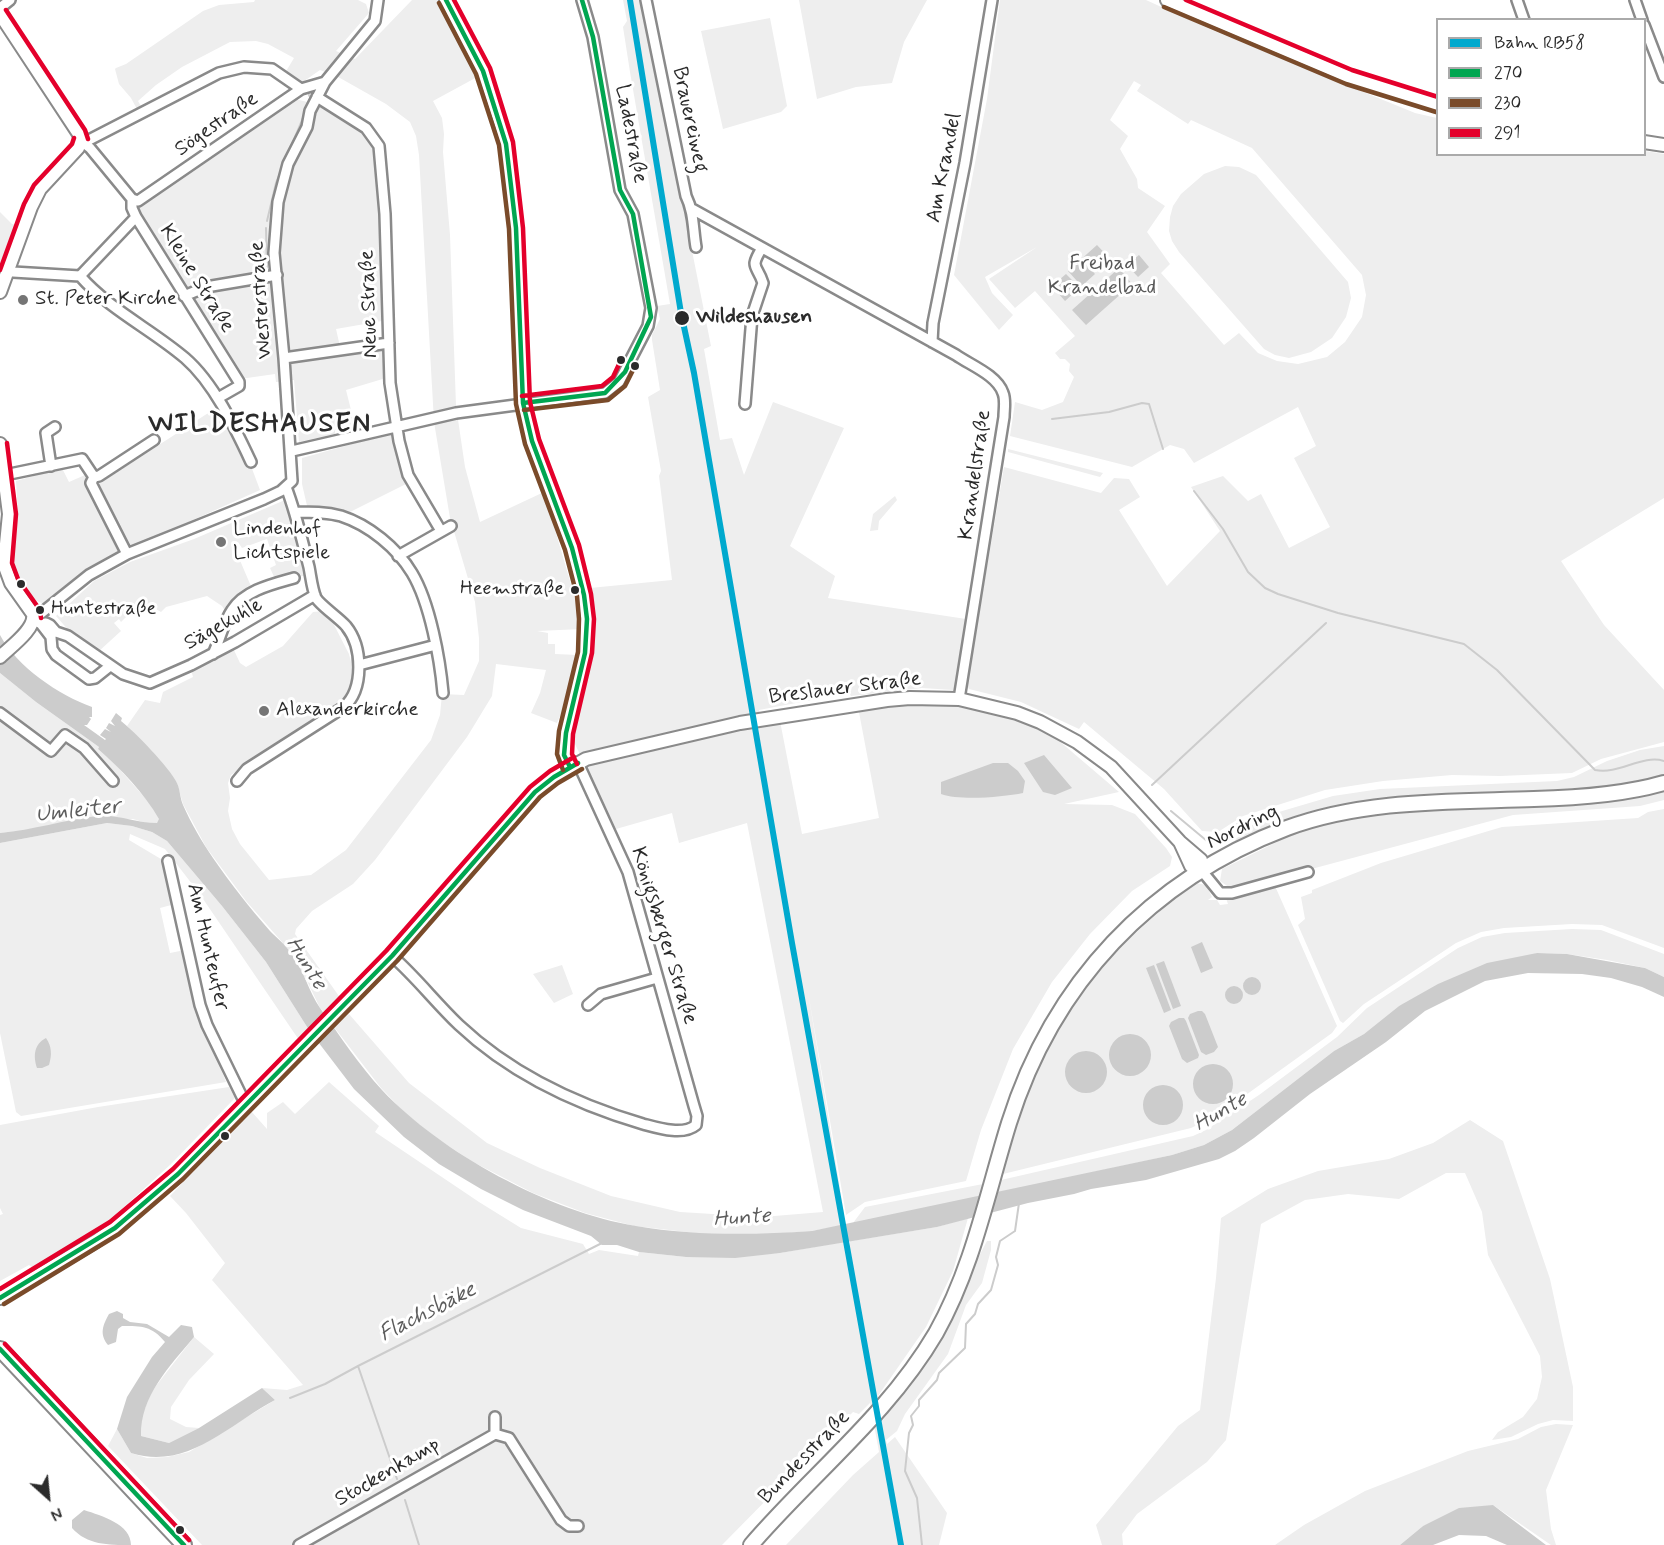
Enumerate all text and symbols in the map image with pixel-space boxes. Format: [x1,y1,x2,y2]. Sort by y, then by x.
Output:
legend [1436,18,1646,156]
text: Bahn RB58 [1494,31,1585,55]
text: 270 [1494,61,1523,85]
street label: Brauereiweg [665,65,713,175]
street label: Ladestraße [608,83,652,185]
street label: Sögestraße [170,87,264,163]
text: 230 [1494,91,1521,115]
street label: Am Krandel [922,111,968,225]
text: 291 [1494,121,1521,145]
street label: Kleine Straße [153,220,239,338]
street label: Westerstraße [245,240,279,360]
street label: Neue Straße [356,249,384,359]
park label: Freibad Krandelbad [1048,252,1156,302]
place label: St. Peter Kirche [35,287,177,313]
marker: St. Peter Kirche [16,293,30,307]
place label: Wildeshausen [696,305,812,331]
marker: Wildeshausen [673,309,691,327]
unlabelled marker [615,354,627,366]
unlabelled marker [629,360,641,372]
street label: Krandelstraße [954,408,998,542]
district label: WILDESHAUSEN [147,409,373,441]
place label: Lindenhof Lichtspiele [233,517,330,567]
marker: Lindenhof Lichtspiele [214,535,228,549]
unlabelled marker [15,578,27,590]
place label: Heemstraße [460,578,564,602]
marker: Heemstraße [569,584,581,596]
street label: Sägekuhle [180,593,268,657]
place label: Huntestraße [51,598,156,622]
marker: Huntestraße [34,604,46,616]
street label: Breslauer Straße [768,667,922,711]
place label: Alexanderkirche [276,698,419,724]
marker: Alexanderkirche [257,704,271,718]
water label: Umleiter [34,794,122,830]
street label: Nordring [1203,800,1283,856]
street label: Königsberger Straße [624,844,702,1028]
street label: Am Hunteufer [180,881,234,1013]
water label: Hunte [279,933,331,995]
water label: Hunte [1190,1087,1252,1139]
unlabelled marker [219,1130,231,1142]
water label: Hunte [713,1204,771,1234]
water label: Flachsbäke [375,1277,481,1349]
street label: Bundesstraße [754,1406,856,1510]
street label: Stockenkamp [331,1433,445,1513]
north arrow [18,1467,78,1527]
text: N [47,1502,66,1525]
unlabelled marker [174,1524,186,1536]

